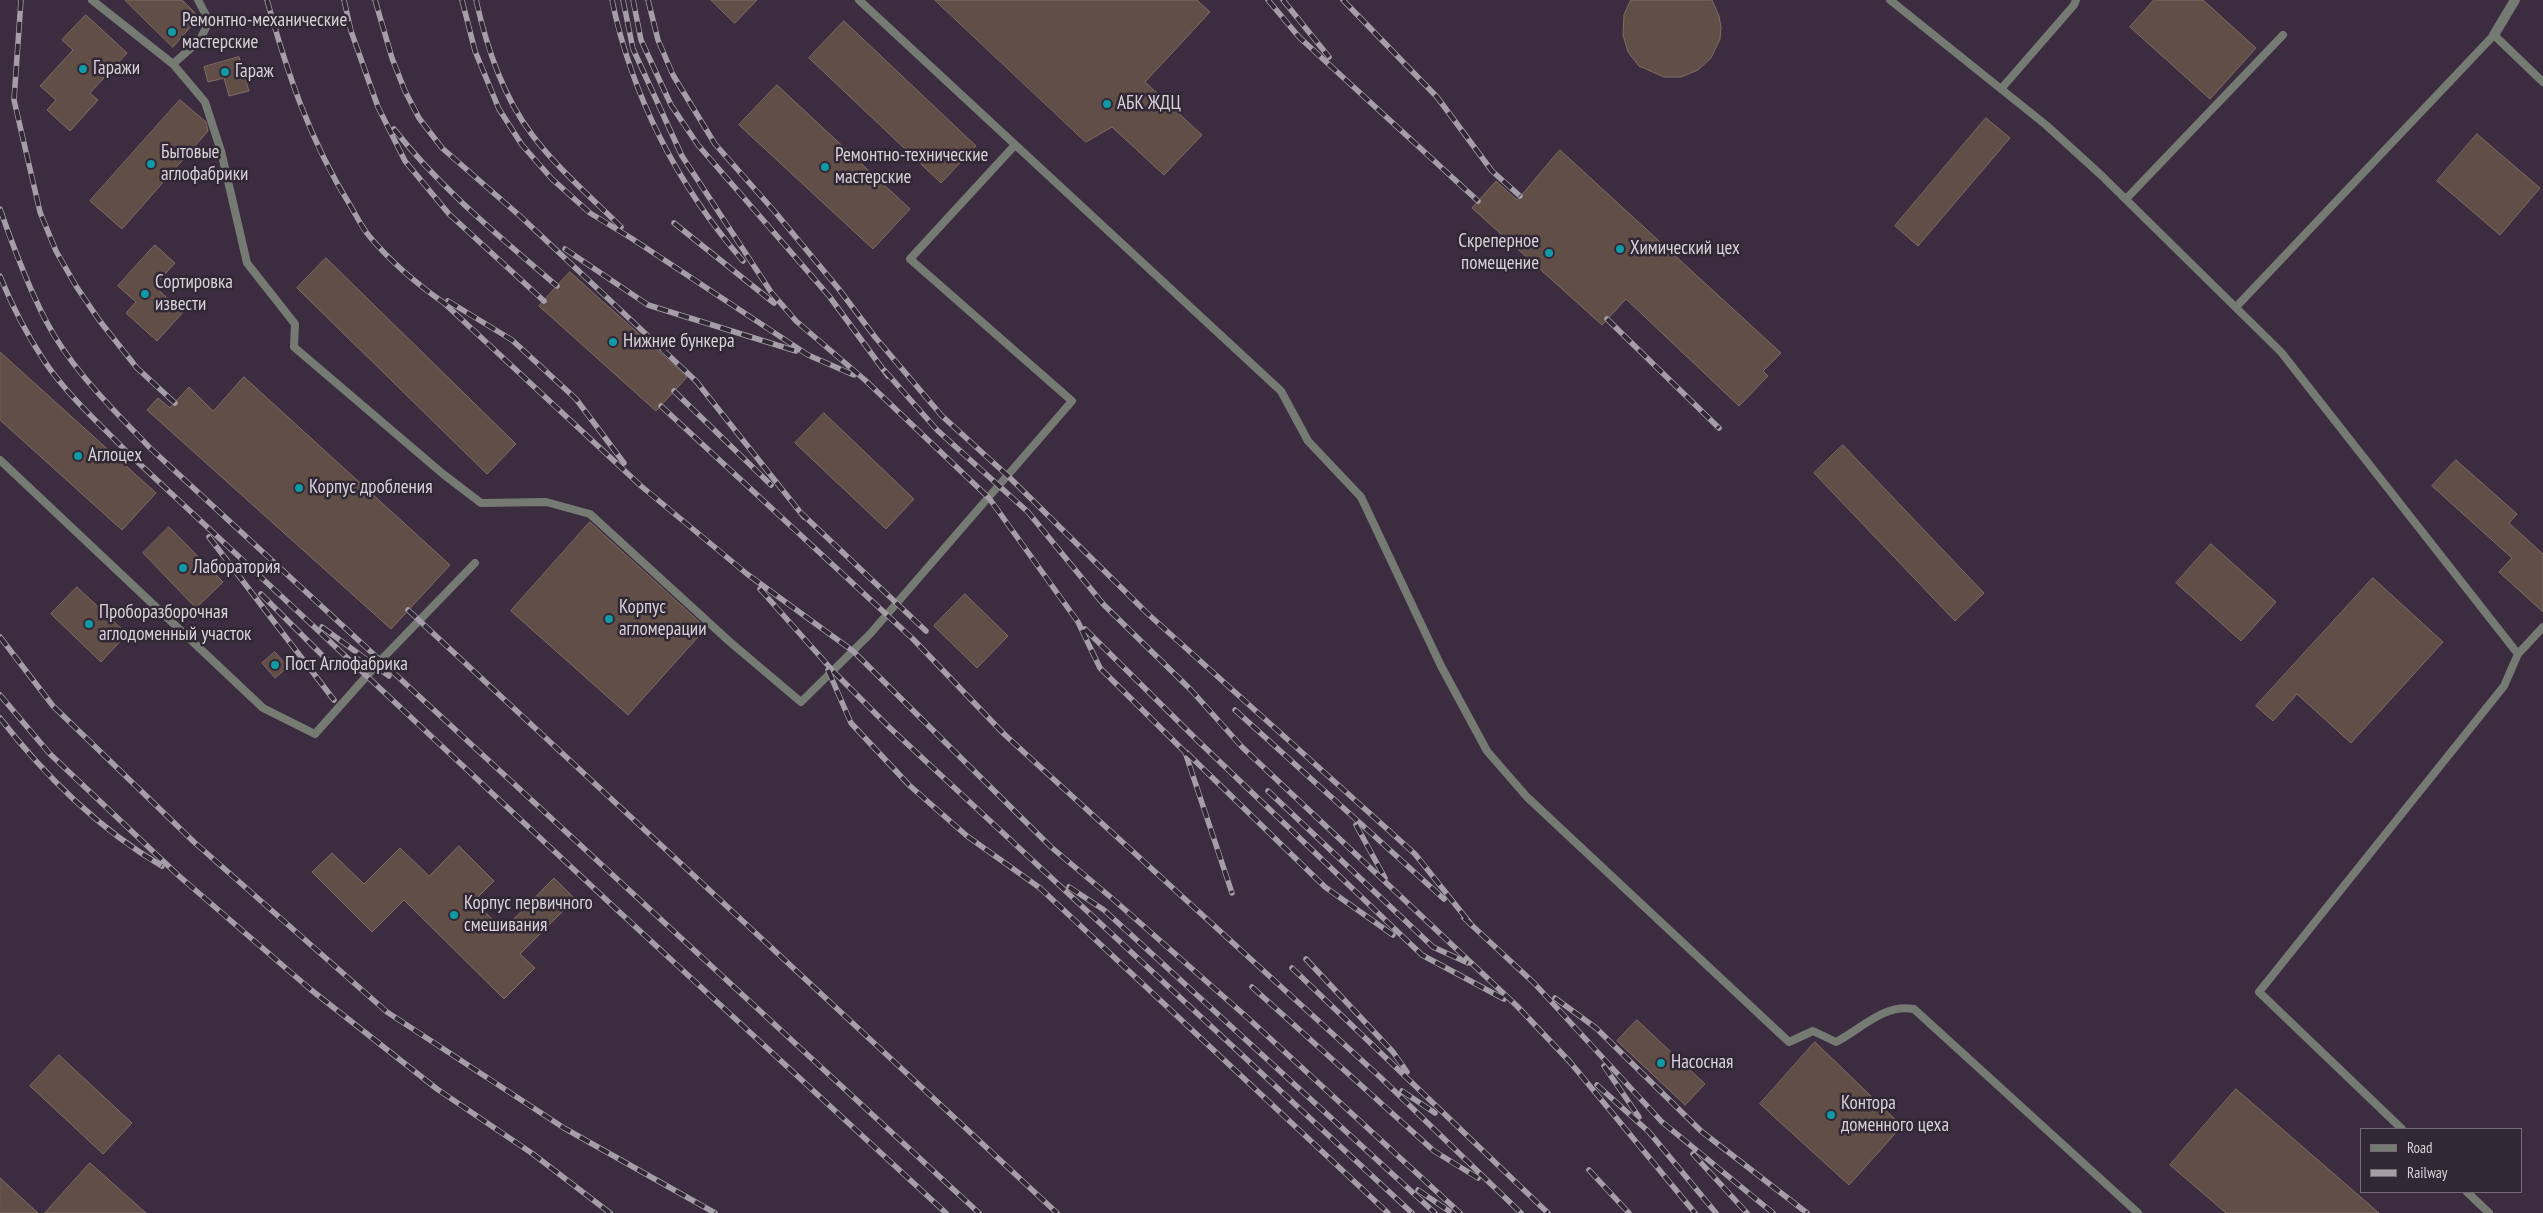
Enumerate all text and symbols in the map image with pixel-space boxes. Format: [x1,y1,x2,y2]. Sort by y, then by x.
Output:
place label: Ремонтно-механические мастерские [182,10,347,54]
marker: Ремонтно-механические мастерские [166,26,178,38]
place label: Гаражи [93,58,140,80]
place label: Гараж [235,61,274,83]
marker: Гаражи [77,63,89,75]
marker: Гараж [219,66,231,78]
place label: АБК ЖДЦ [1117,93,1181,115]
marker: АБК ЖДЦ [1101,98,1113,110]
place label: Бытовые аглофабрики [161,142,248,186]
place label: Ремонтно-технические мастерские [835,145,988,189]
marker: Бытовые аглофабрики [145,158,157,170]
marker: Ремонтно-технические мастерские [819,161,831,173]
place label: Скреперное помещение [1458,231,1539,275]
place label: Химический цех [1630,238,1740,260]
marker: Химический цех [1614,243,1626,255]
marker: Скреперное помещение [1543,247,1555,259]
place label: Сортировка извести [155,272,233,316]
marker: Сортировка извести [139,288,151,300]
place label: Нижние бункера [623,331,735,353]
marker: Нижние бункера [607,336,619,348]
place label: Аглоцех [88,445,142,467]
marker: Аглоцех [72,450,84,462]
place label: Корпус дробления [309,477,432,499]
marker: Корпус дробления [293,482,305,494]
place label: Лаборатория [193,557,280,579]
marker: Лаборатория [177,562,189,574]
place label: Корпус агломерации [619,597,707,641]
place label: Проборазборочная аглодоменный участок [99,602,251,646]
marker: Корпус агломерации [603,613,615,625]
marker: Проборазборочная аглодоменный участок [83,618,95,630]
place label: Пост Аглофабрика [285,654,408,676]
marker: Пост Аглофабрика [269,659,281,671]
place label: Корпус первичного смешивания [464,893,593,937]
marker: Корпус первичного смешивания [448,909,460,921]
place label: Насосная [1671,1052,1733,1074]
marker: Насосная [1655,1057,1667,1069]
place label: Контора доменного цеха [1841,1093,1949,1137]
marker: Контора доменного цеха [1825,1109,1837,1121]
legend [2360,1128,2523,1193]
text: Road [2407,1138,2433,1157]
text: Railway [2407,1163,2447,1182]

